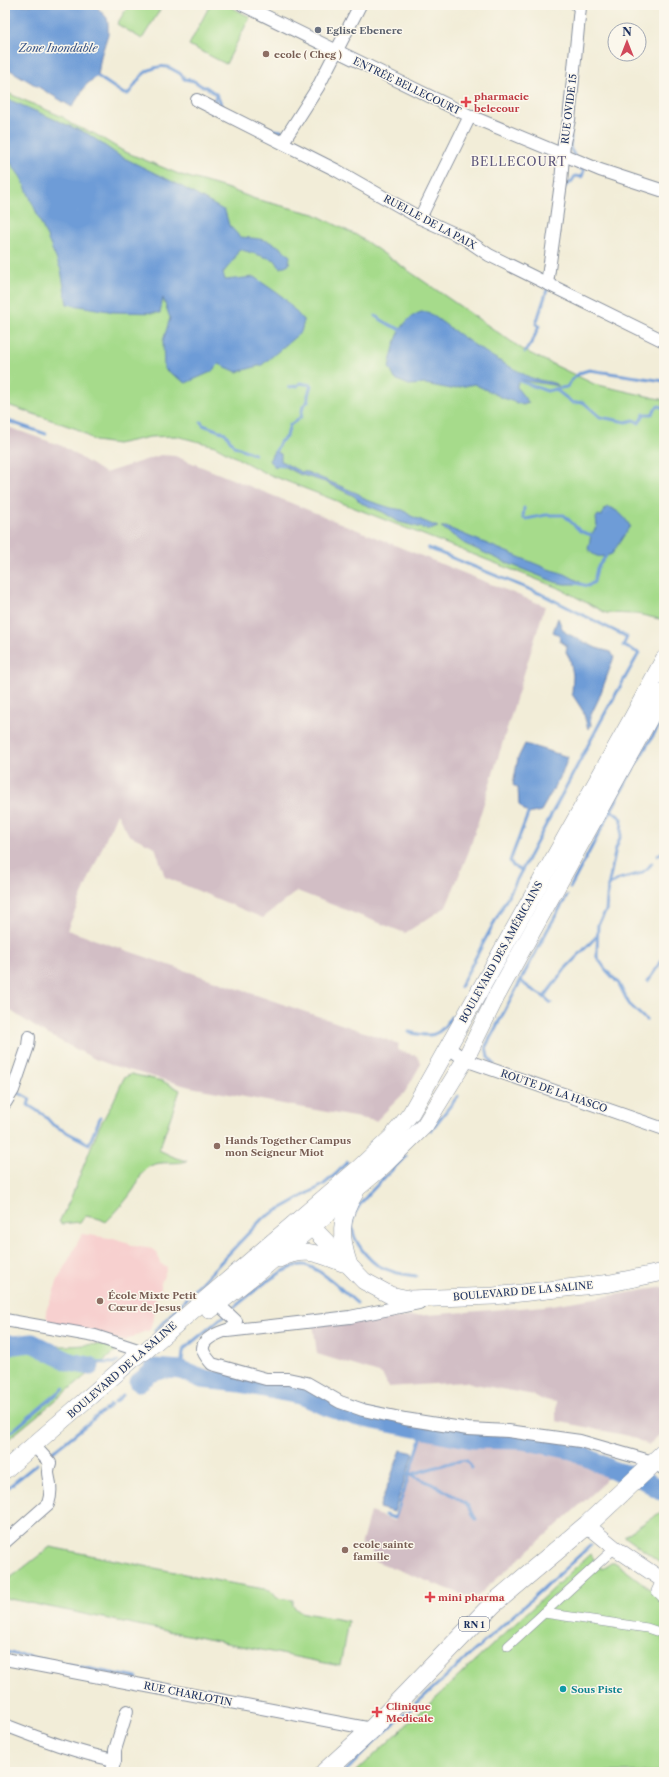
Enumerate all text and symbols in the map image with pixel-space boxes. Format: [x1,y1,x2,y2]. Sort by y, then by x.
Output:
north arrow [607,22,647,62]
place label: Eglise Ebenere [326,24,403,37]
marker: Eglise Ebenere [313,25,323,35]
text: N [622,25,632,39]
water label: Zone Inondable [18,41,98,55]
place label: ecole ( Cheg ) [274,48,342,61]
marker: ecole ( Cheg ) [261,49,271,59]
street label: ENTRÉE BELLECOURT [351,54,464,118]
street label: RUE OVIDE 15 [558,73,580,145]
place label: pharmacie belecour [473,90,529,115]
marker: pharmacie belecour [461,97,471,107]
district label: BELLECOURT [471,154,567,169]
street label: RUELLE DE LA PAIX [381,192,479,252]
street label: BOULEVARD DES AMÉRICAINS [457,879,545,1025]
street label: ROUTE DE LA HASCO [499,1067,609,1115]
place label: Hands Together Campus mon Seigneur Miot [225,1134,351,1159]
marker: Hands Together Campus mon Seigneur Miot [212,1141,222,1151]
street label: BOULEVARD DE LA SALINE [452,1278,594,1304]
place label: École Mixte Petit Cœur de Jesus [108,1289,196,1314]
marker: École Mixte Petit Cœur de Jesus [95,1296,105,1306]
street label: BOULEVARD DE LA SALINE [65,1319,179,1421]
place label: ecole sainte famille [353,1538,414,1563]
marker: ecole sainte famille [340,1545,350,1555]
place label: mini pharma [438,1591,505,1604]
marker: mini pharma [425,1592,435,1602]
road number: RN 1 [459,1617,489,1631]
street label: RUE CHARLOTIN [143,1679,233,1709]
place label: Sous Piste [571,1683,623,1696]
marker: Sous Piste [558,1684,568,1694]
place label: Clinique Medicale [386,1700,433,1725]
marker: Clinique Medicale [371,1706,383,1718]

